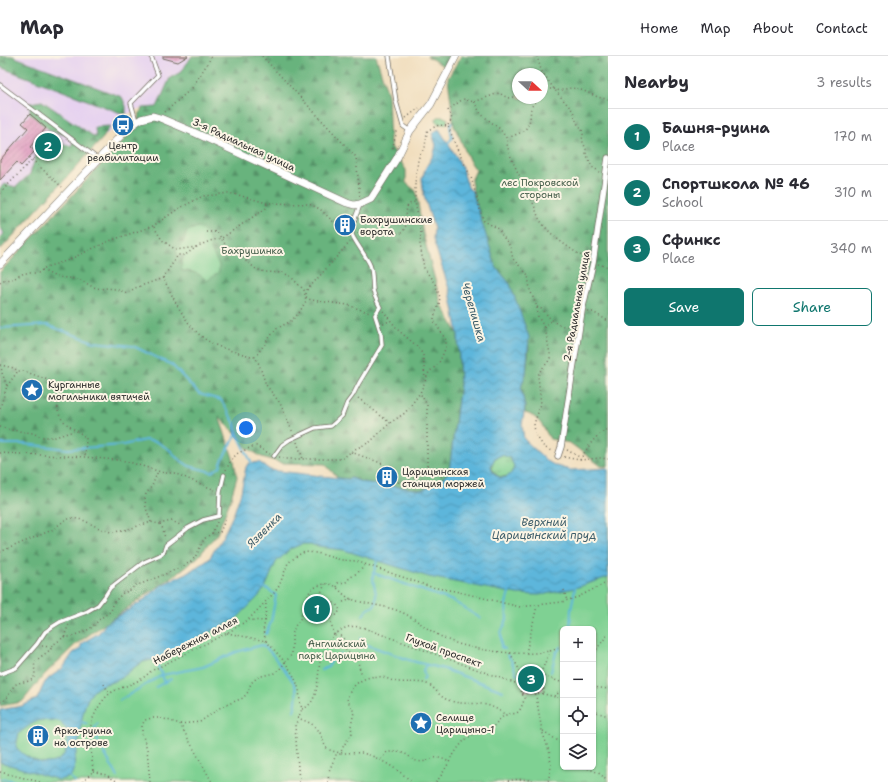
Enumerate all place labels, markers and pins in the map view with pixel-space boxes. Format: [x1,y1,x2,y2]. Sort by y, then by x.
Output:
bus stop icon: Центр реабилитации [110,112,136,138]
pin: 2 [35,131,61,161]
place label: Центр реабилитации [87,139,159,164]
building icon: Бахрушинские ворота [332,212,358,238]
place label: Бахрушинские ворота [360,213,433,238]
place icon: Курганные могильники вятичей [19,377,45,403]
place label: Курганные могильники вятичей [48,378,150,403]
building icon: Царицынская станция моржей [374,464,400,490]
place label: Царицынская станция моржей [402,465,485,490]
pin: 1 [304,594,330,624]
pin: 3 [518,664,544,694]
place icon: Селище Царицыно-1 [408,710,434,736]
place label: Селище Царицыно-1 [436,711,494,736]
building icon: Арка-руина на острове [25,723,51,749]
place label: Арка-руина на острове [54,724,113,749]

